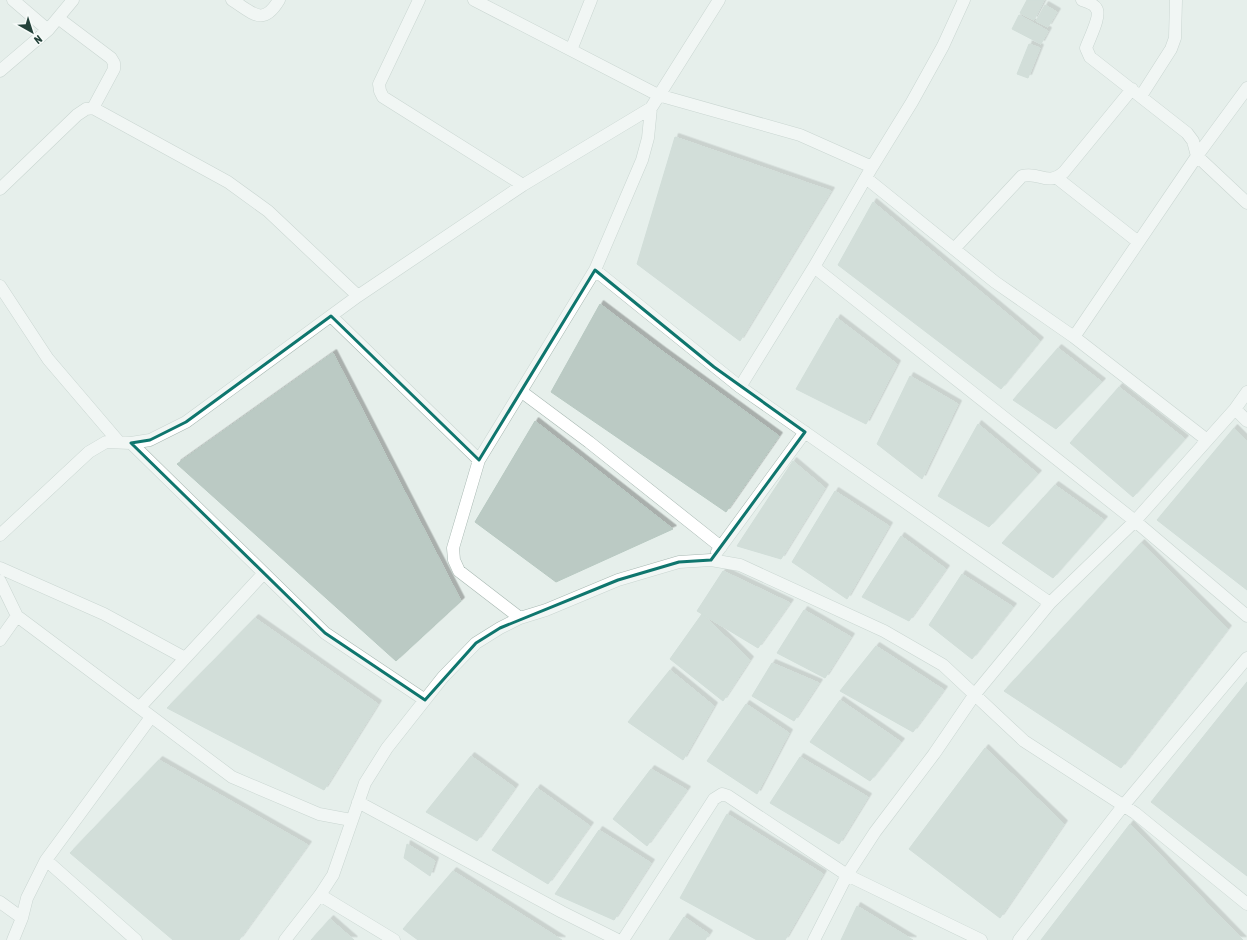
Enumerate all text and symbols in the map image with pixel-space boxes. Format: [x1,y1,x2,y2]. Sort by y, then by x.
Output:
north arrow [12,12,52,52]
text: N [32,33,45,46]

